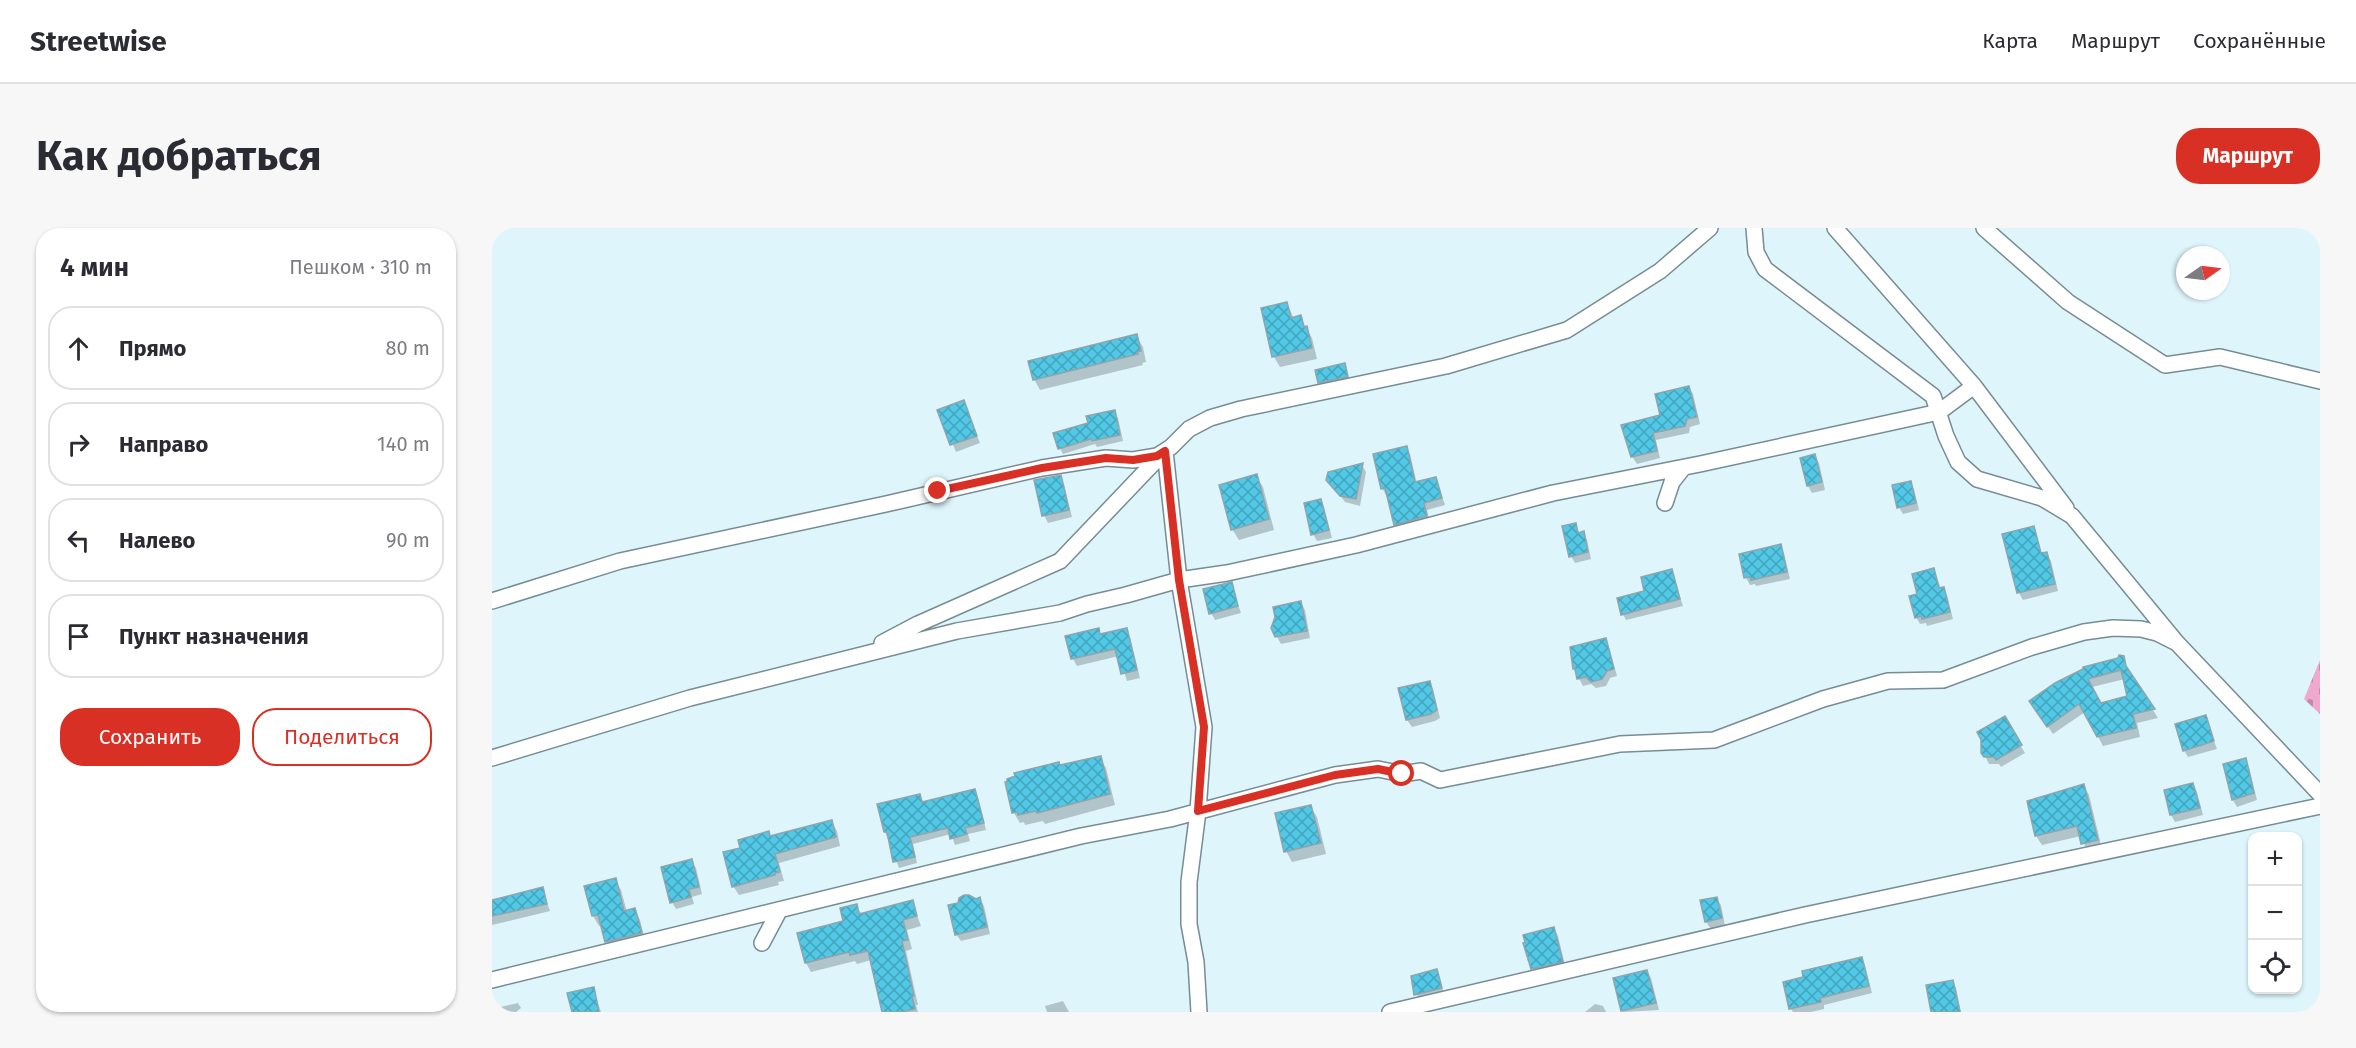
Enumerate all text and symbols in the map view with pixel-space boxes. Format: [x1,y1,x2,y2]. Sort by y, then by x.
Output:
text: Streetwise [30,25,167,58]
text: Карта [1982,28,2038,54]
text: Маршрут [2071,28,2160,54]
text: Сохранённые [2193,28,2326,54]
button: Маршрут [2176,128,2320,184]
text: Как добраться [36,131,322,181]
north arrow [2176,246,2230,300]
text: 4 мин [60,252,129,283]
text: Пешком · 310 m [289,255,432,279]
icon: ahead [62,332,95,365]
text: Прямо [119,335,186,362]
text: 80 m [385,336,430,360]
icon: right [62,428,95,461]
text: Направо [119,431,208,458]
text: 140 m [377,432,430,456]
route end [924,477,950,503]
icon: left [62,524,95,557]
text: Налево [119,527,195,554]
text: 90 m [386,528,430,552]
icon: arrive [62,620,95,653]
text: Пункт назначения [119,623,309,650]
button: Сохранить [60,708,240,766]
button: Поделиться [252,708,432,766]
route start [1388,760,1414,786]
map controls [2248,832,2302,994]
button: + [2248,832,2302,886]
button: − [2248,886,2302,940]
button: locate [2248,940,2302,994]

